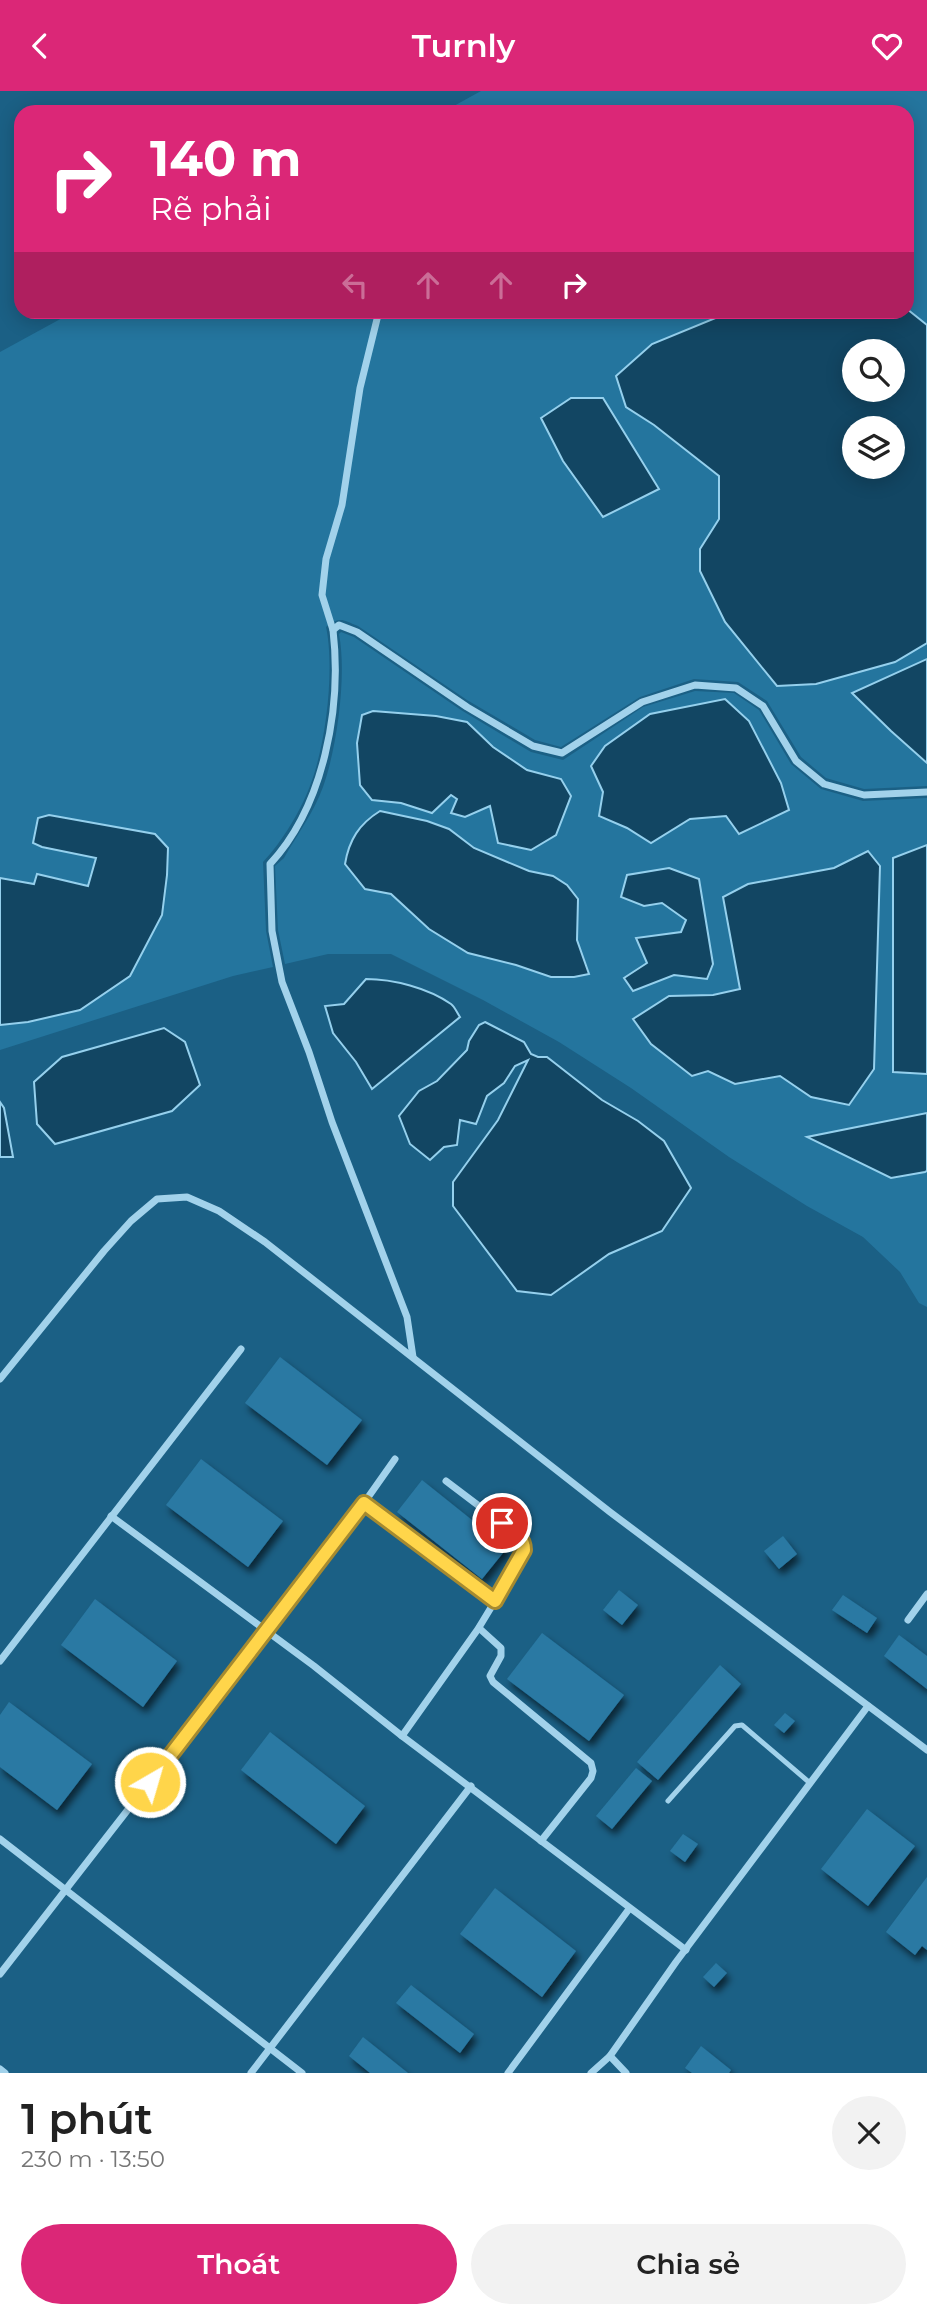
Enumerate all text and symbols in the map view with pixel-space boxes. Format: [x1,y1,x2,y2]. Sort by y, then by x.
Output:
text: Turnly [412,26,515,65]
icon: back [21,27,59,65]
icon: heart [868,27,906,65]
text: 140 m [150,129,302,188]
icon: right [35,133,126,224]
text: Rẽ phải [150,189,272,228]
icon: left [336,266,374,304]
icon: ahead [409,266,447,304]
icon: ahead [482,266,520,304]
icon: right [555,266,593,304]
map controls [842,339,905,479]
button: search [842,339,905,402]
button: layers [842,416,905,479]
pin [472,1493,532,1553]
icon: arrive [483,1504,521,1542]
position arrow [113,1745,187,1819]
text: 1 phút [21,2093,153,2145]
button: close [832,2096,906,2170]
text: 230 m · 13:50 [21,2145,165,2173]
button: Thoát [21,2224,457,2304]
button: Chia sẻ [471,2224,906,2304]

